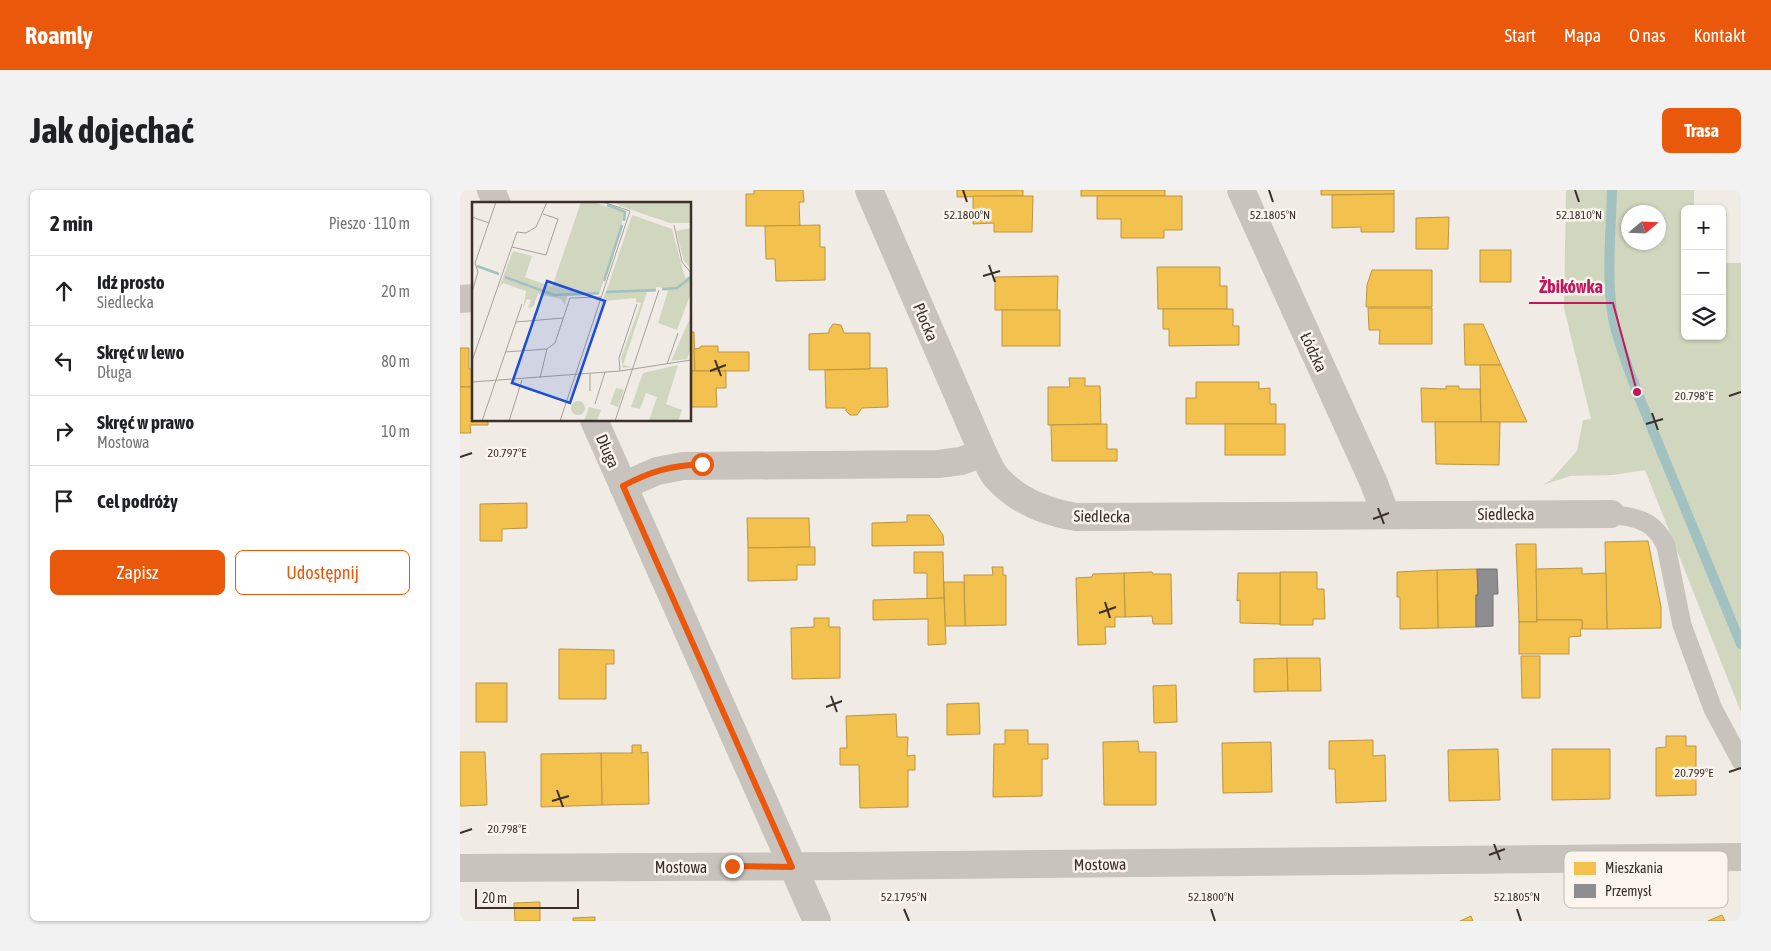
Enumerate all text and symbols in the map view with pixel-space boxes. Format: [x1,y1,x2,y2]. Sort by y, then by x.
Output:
text: Roamly [25,22,93,49]
text: Start [1504,25,1536,46]
text: Mapa [1564,25,1601,46]
text: O nas [1629,25,1666,46]
text: Kontakt [1694,25,1746,46]
button: Trasa [1662,108,1741,153]
text: Jak dojechać [30,110,194,150]
inset map [472,202,691,421]
north arrow [1621,205,1666,250]
map controls [1681,205,1726,340]
button: + [1681,205,1726,250]
text: 52.1800°N [944,208,990,222]
text: 52.1805°N [1250,208,1296,222]
text: 52.1810°N [1556,208,1602,222]
text: 2 min [50,211,93,235]
text: Pieszo · 110 m [329,214,410,232]
button: − [1681,250,1726,295]
callout: Żbikówka [1529,270,1613,303]
text: Idź prosto [97,271,165,293]
text: Żbikówka [1539,276,1603,297]
icon: ahead [50,277,78,305]
text: 20 m [381,282,410,300]
text: Siedlecka [97,293,154,311]
button: layers [1681,295,1726,340]
street label: Płocka [910,300,942,344]
street label: Łódzka [1297,329,1331,375]
text: Skręć w lewo [97,341,184,363]
icon: left [50,347,78,375]
text: 80 m [381,352,410,370]
text: Długa [97,363,132,381]
text: 20.798°E [1675,389,1713,403]
text: Skręć w prawo [97,411,194,433]
icon: right [50,417,78,445]
text: 10 m [381,422,410,440]
street label: Długa [592,431,623,471]
text: Mostowa [97,433,150,451]
text: 20.797°E [488,446,526,460]
route start [691,453,714,476]
icon: arrive [50,487,78,515]
text: Cel podróży [97,490,178,512]
street label: Siedlecka [1478,505,1534,523]
street label: Siedlecka [1073,507,1131,525]
button: Zapisz [50,550,225,595]
button: Udostępnij [235,550,410,595]
text: 20.799°E [1675,766,1713,780]
text: 20.798°E [488,822,526,836]
legend [1564,851,1728,908]
route end [721,855,744,878]
street label: Mostowa [1074,855,1126,873]
street label: Mostowa [655,858,707,876]
text: Mieszkania [1605,860,1663,876]
text: Przemysł [1605,883,1652,899]
scale bar [475,886,579,909]
text: 20 m [482,890,507,906]
text: 52.1795°N [881,890,927,904]
text: 52.1800°N [1188,890,1234,904]
text: 52.1805°N [1494,890,1540,904]

